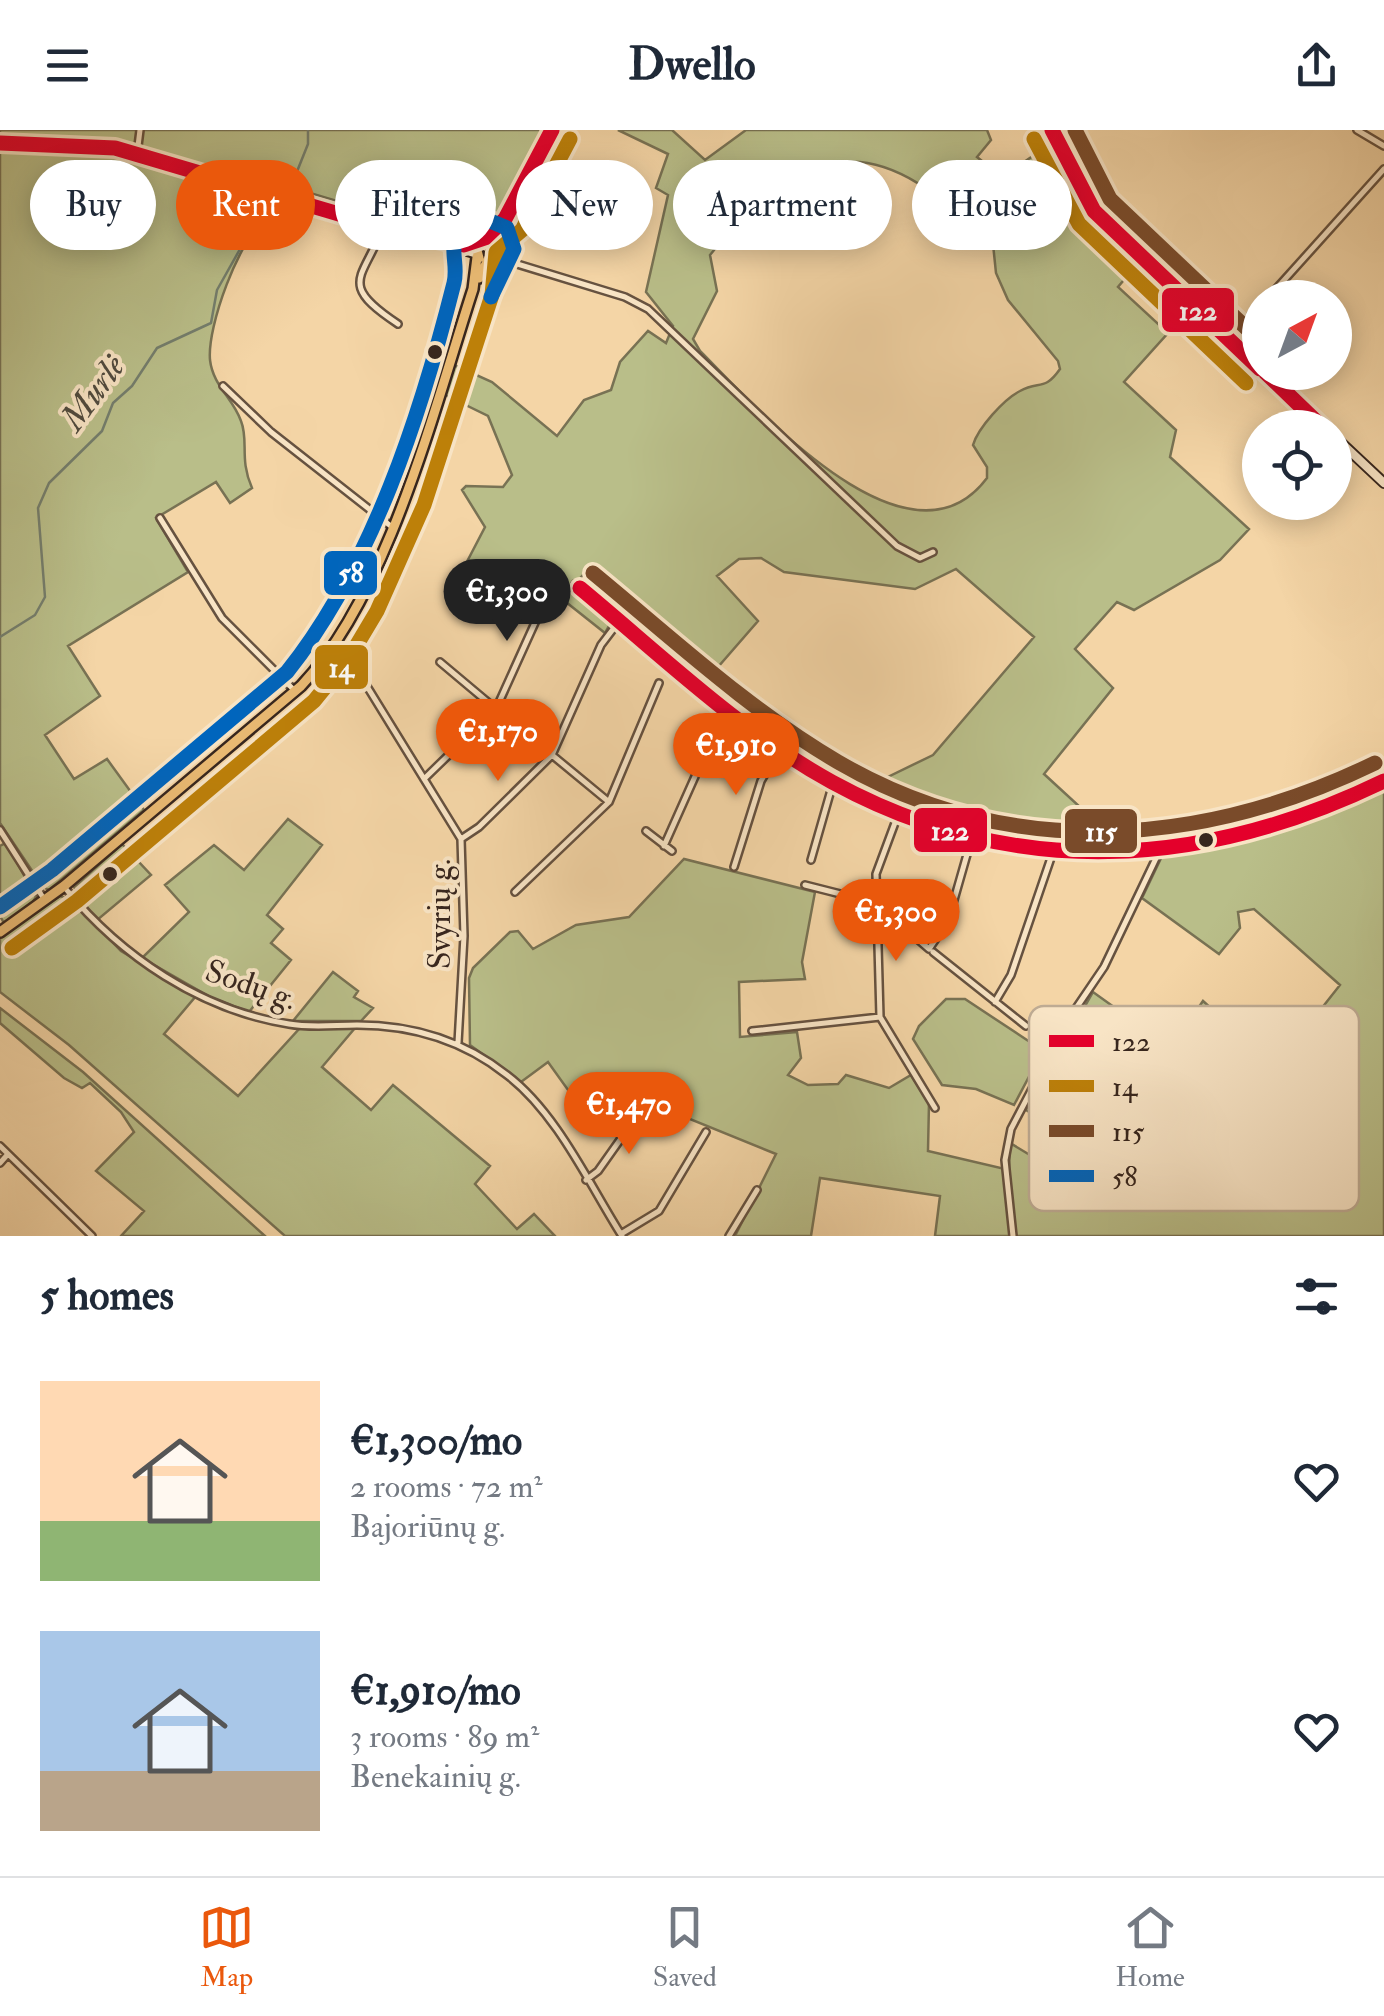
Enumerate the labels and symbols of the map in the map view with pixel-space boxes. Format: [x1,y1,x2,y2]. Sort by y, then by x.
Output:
north arrow [1242,280,1352,390]
line badge: 122 [1160,286,1236,334]
text: 122 [1179,294,1217,329]
unlabelled marker [425,342,445,362]
water label: Murlė [50,346,135,441]
line badge: 58 [322,549,379,597]
text: 58 [338,556,364,591]
pin: €1,300 [426,559,588,644]
line badge: 14 [313,643,370,691]
text: 14 [328,651,355,686]
pin: €1,170 [417,699,579,784]
pin: €1,910 [655,713,817,798]
line badge: 122 [912,806,989,854]
line badge: 115 [1063,807,1139,855]
text: 122 [931,814,969,849]
text: 115 [1085,815,1118,850]
unlabelled marker [1196,830,1216,850]
street label: Svyrių g. [420,859,460,969]
unlabelled marker [100,864,120,884]
pin: €1,300 [815,879,977,964]
street label: Sodų g. [200,951,302,1019]
legend [1029,1006,1359,1211]
text: 122 [1112,1025,1150,1060]
text: 14 [1112,1070,1139,1105]
pin: €1,470 [548,1072,710,1157]
text: 115 [1112,1115,1145,1150]
text: 58 [1112,1160,1137,1195]

